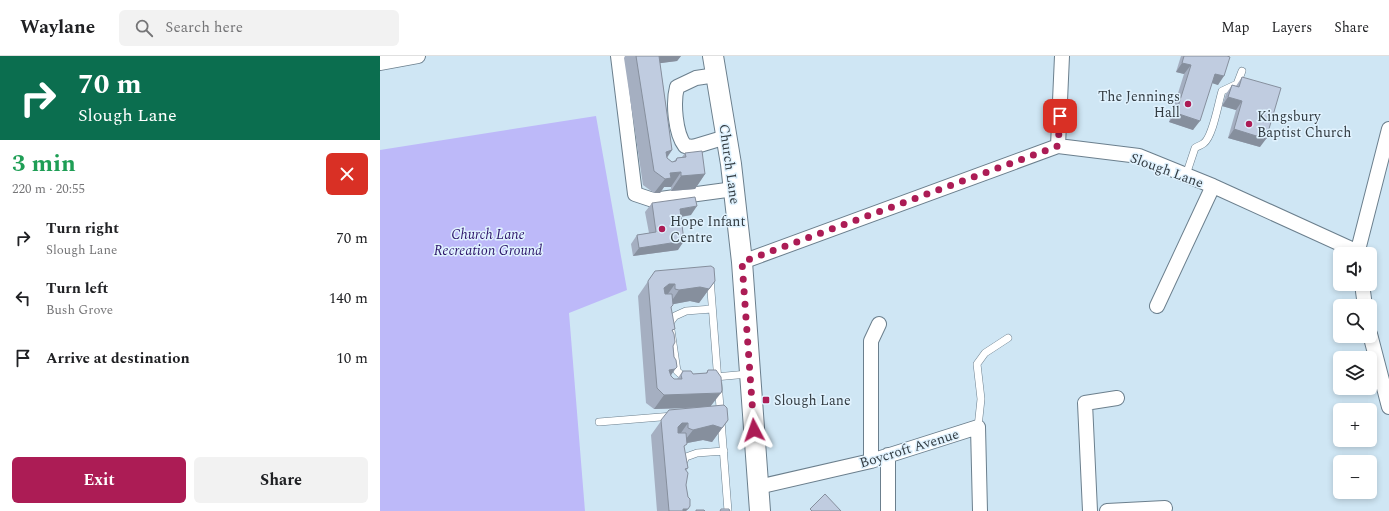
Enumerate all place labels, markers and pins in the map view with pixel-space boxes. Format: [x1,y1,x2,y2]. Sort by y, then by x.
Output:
place label: The Jennings Hall [1098,86,1180,123]
pin [1043,99,1077,133]
marker: The Jennings Hall [1183,99,1193,109]
place label: Kingsbury Baptist Church [1257,106,1351,143]
marker: Kingsbury Baptist Church [1244,119,1254,129]
place label: Hope Infant Centre [670,211,746,248]
marker: Hope Infant Centre [657,224,667,234]
place label: Slough Lane [774,390,851,411]
marker: Slough Lane [761,395,771,405]

